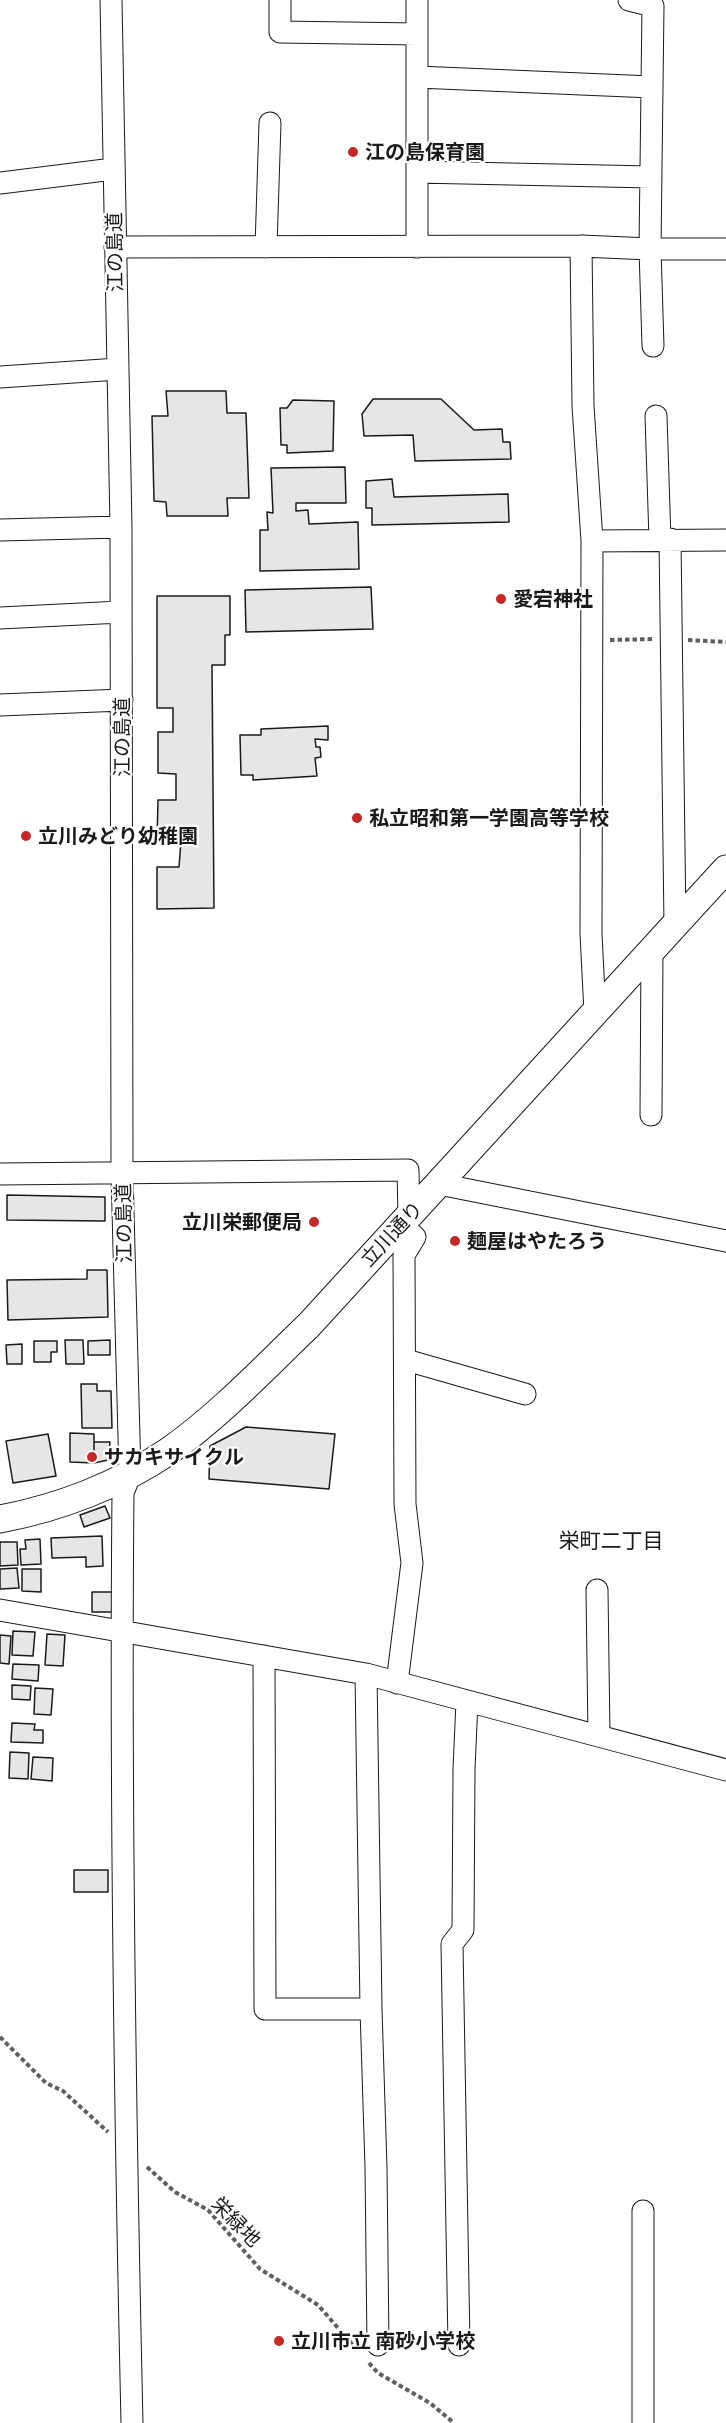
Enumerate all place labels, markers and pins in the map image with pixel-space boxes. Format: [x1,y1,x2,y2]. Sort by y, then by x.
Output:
place label: 江の島保育園 [365,140,485,164]
marker: 江の島保育園 [346,145,360,159]
place label: 愛宕神社 [513,587,593,611]
marker: 愛宕神社 [494,592,508,606]
place label: 私立昭和第一学園高等学校 [369,806,609,830]
marker: 私立昭和第一学園高等学校 [350,811,364,825]
place label: 立川みどり幼稚園 [38,824,198,848]
marker: 立川みどり幼稚園 [19,829,33,843]
place label: 立川栄郵便局 [182,1210,302,1234]
marker: 立川栄郵便局 [307,1215,321,1229]
place label: 麺屋はやたろう [467,1229,607,1253]
marker: 麺屋はやたろう [448,1234,462,1248]
place label: サカキサイクル [104,1445,244,1469]
marker: サカキサイクル [85,1450,99,1464]
place label: 立川市立 南砂小学校 [291,2329,475,2353]
marker: 立川市立 南砂小学校 [272,2334,286,2348]

